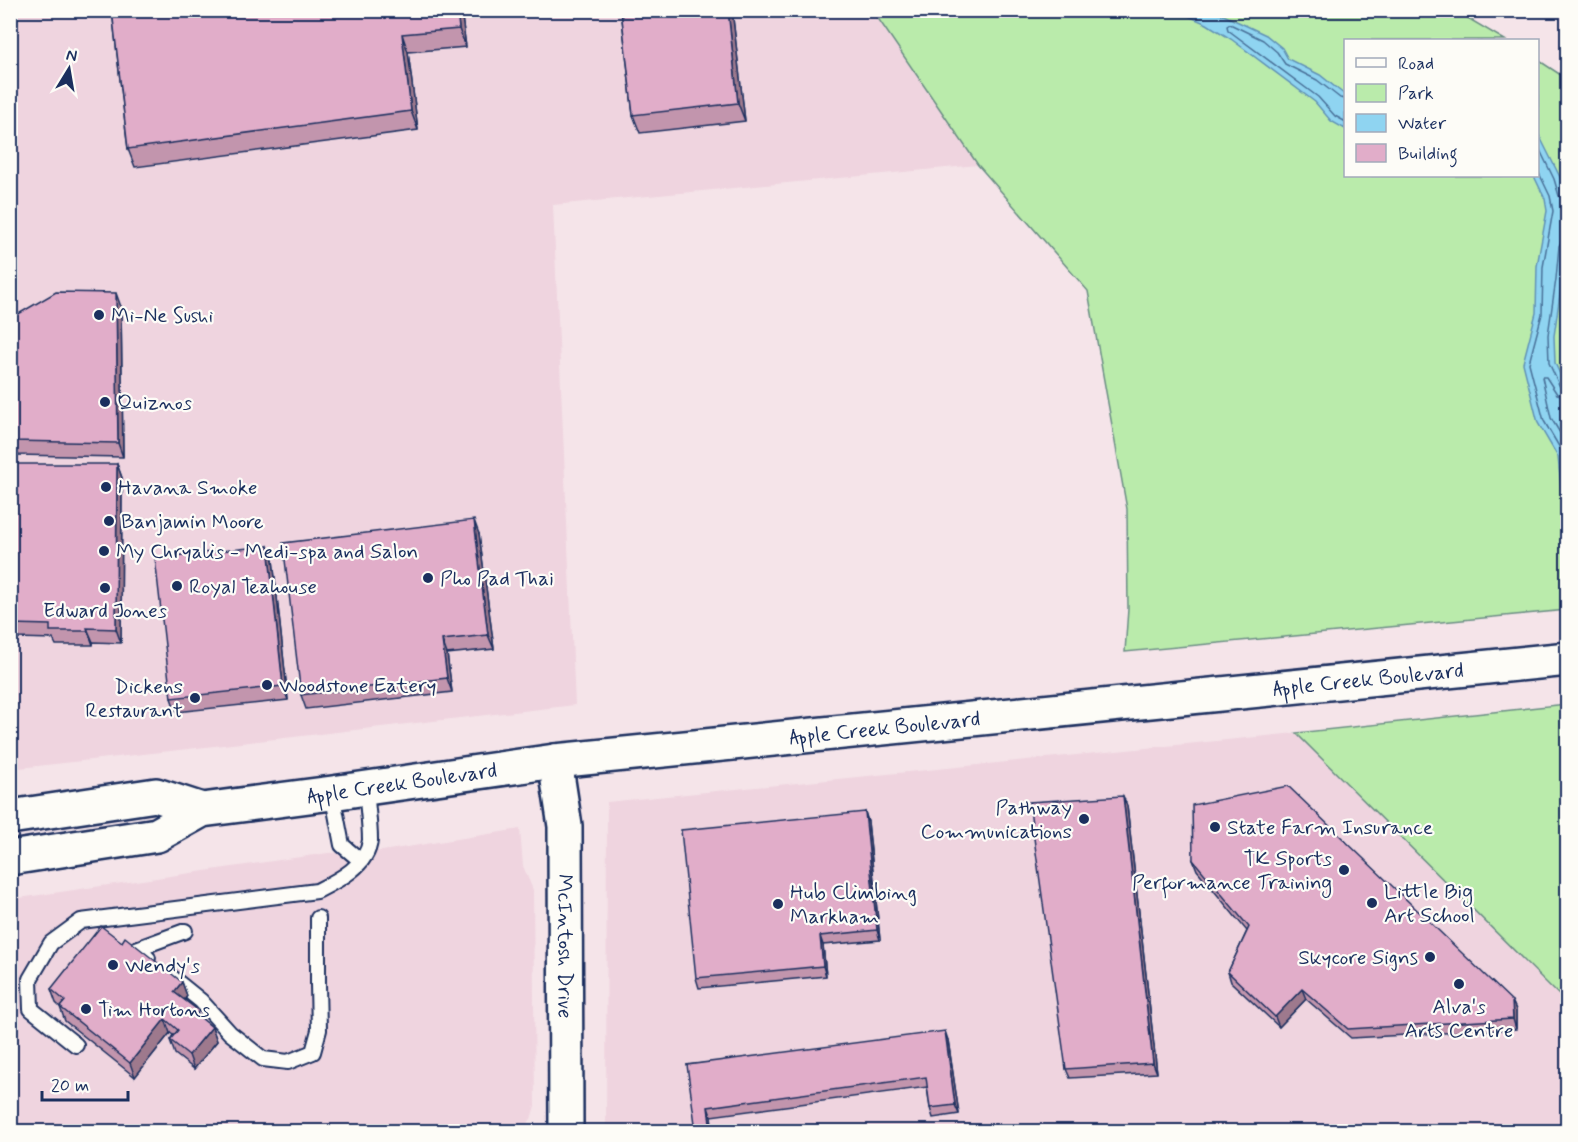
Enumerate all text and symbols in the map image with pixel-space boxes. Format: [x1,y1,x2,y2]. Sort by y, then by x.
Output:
north arrow [39,39,99,99]
legend [1344,39,1539,177]
text: N [64,44,79,67]
text: Road [1398,52,1434,76]
text: Park [1398,82,1434,106]
text: Water [1398,112,1447,136]
text: Building [1398,142,1458,168]
place label: Mi-Ne Sushi [111,302,214,330]
marker: Mi-Ne Sushi [92,308,106,322]
place label: Quiznos [117,389,192,417]
marker: Quiznos [98,395,112,409]
place label: Havana Smoke [118,474,258,502]
marker: Havana Smoke [99,480,113,494]
place label: Banjamin Moore [121,508,264,536]
marker: Banjamin Moore [102,514,116,528]
place label: My Chryalis - Medi-spa and Salon [116,538,418,566]
marker: My Chryalis - Medi-spa and Salon [97,544,111,558]
place label: Pho Pad Thai [440,565,554,593]
marker: Pho Pad Thai [421,571,435,585]
place label: Royal Teahouse [189,573,317,601]
marker: Royal Teahouse [170,579,184,593]
marker: Edward Jones [98,581,112,595]
place label: Edward Jones [43,597,167,625]
street label: Apple Creek Boulevard [1272,657,1465,705]
place label: Woodstone Eatery [279,672,436,700]
place label: Dickens Restaurant [85,673,183,725]
marker: Woodstone Eatery [260,678,274,692]
marker: Dickens Restaurant [188,691,202,705]
street label: Apple Creek Boulevard [788,705,982,753]
street label: Apple Creek Boulevard [305,756,499,812]
place label: Pathway Communications [920,794,1072,846]
marker: Pathway Communications [1077,812,1091,826]
place label: State Farm Insurance [1227,814,1433,842]
marker: State Farm Insurance [1208,820,1222,834]
place label: TK Sports Performance Training [1132,845,1332,899]
marker: TK Sports Performance Training [1337,863,1351,877]
street label: McIntosh Drive [550,874,579,1018]
place label: Little Big Art School [1384,878,1475,930]
place label: Hub Climbing Markham [790,879,917,931]
marker: Little Big Art School [1365,896,1379,910]
marker: Hub Climbing Markham [771,897,785,911]
place label: Skycore Signs [1298,944,1418,972]
marker: Skycore Signs [1423,950,1437,964]
place label: Wendy's [125,952,200,980]
marker: Wendy's [106,958,120,972]
marker: Alva's Arts Centre [1452,977,1466,991]
place label: Alva's Arts Centre [1404,993,1514,1045]
place label: Tim Hortons [98,996,210,1024]
marker: Tim Hortons [79,1002,93,1016]
scale bar [42,1064,128,1102]
text: 20 m [51,1074,89,1098]

